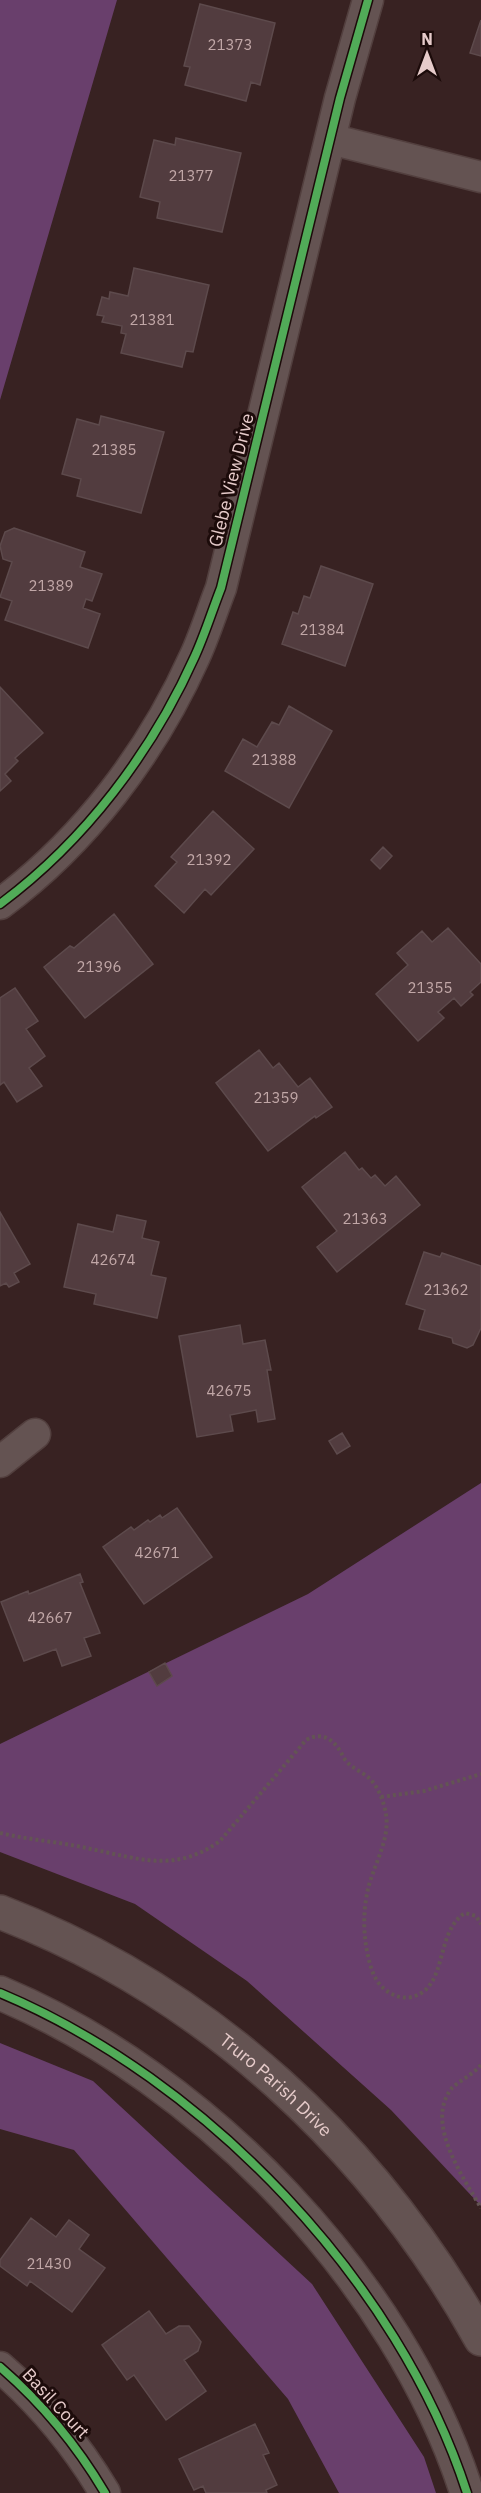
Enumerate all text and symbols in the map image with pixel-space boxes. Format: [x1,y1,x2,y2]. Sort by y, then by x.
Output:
north arrow [397,24,457,84]
text: N [421,29,433,49]
house number: 21373 [207,35,253,54]
house number: 21377 [168,166,214,185]
house number: 21381 [129,310,175,329]
street label: Glebe View Drive [203,411,259,549]
house number: 21385 [91,440,137,459]
house number: 21389 [28,576,74,595]
house number: 21384 [299,620,345,639]
house number: 21388 [251,750,297,769]
house number: 21392 [186,850,232,869]
house number: 21396 [76,957,122,976]
house number: 21355 [407,978,453,997]
house number: 21359 [253,1088,299,1107]
house number: 21363 [342,1209,388,1228]
house number: 42674 [90,1250,136,1269]
house number: 21362 [423,1280,469,1299]
house number: 42675 [206,1381,252,1400]
house number: 42671 [134,1543,180,1562]
house number: 42667 [27,1608,73,1627]
street label: Truro Parish Drive [216,2028,338,2141]
house number: 21430 [26,2254,72,2273]
street label: Basil Court [17,2363,95,2443]

